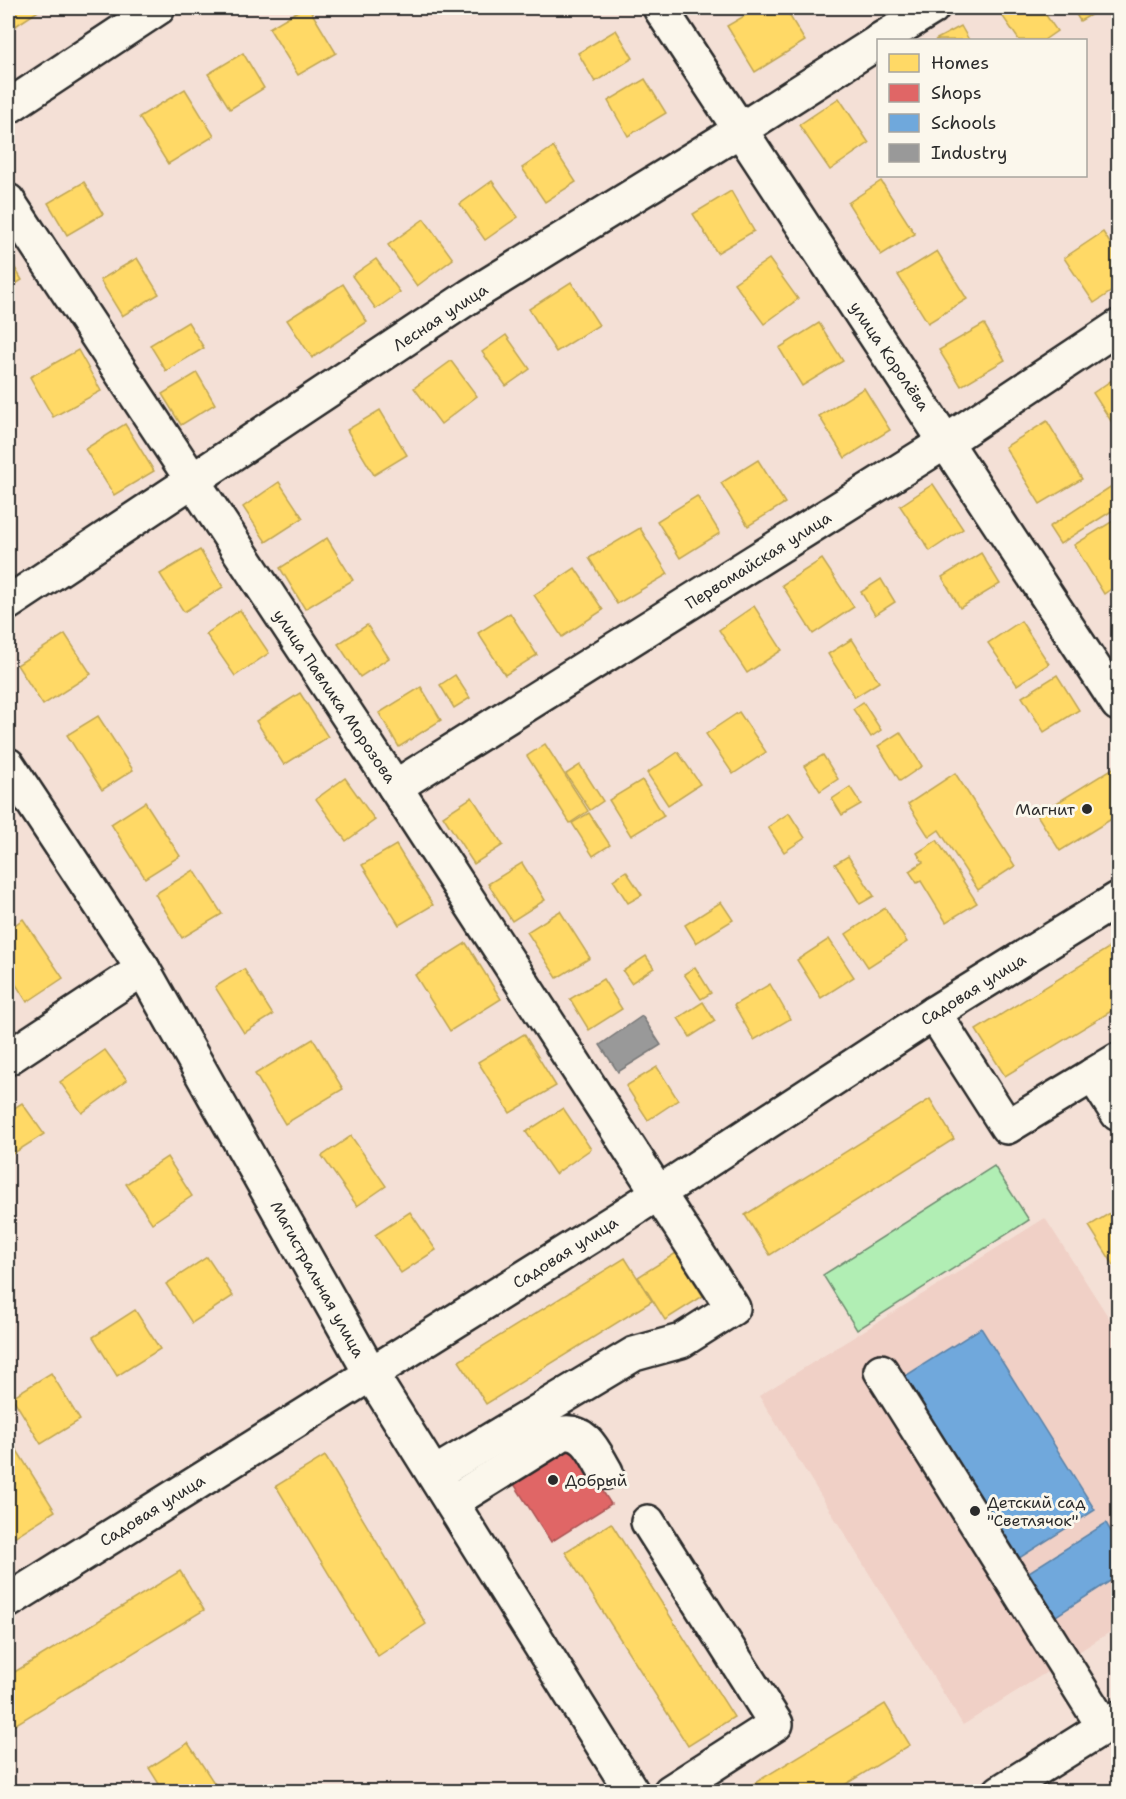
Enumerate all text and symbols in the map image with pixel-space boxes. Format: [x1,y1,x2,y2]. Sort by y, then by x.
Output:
legend [877,39,1087,177]
text: Homes [931,51,989,75]
text: Shops [931,81,982,105]
text: Schools [931,111,997,135]
text: Industry [931,141,1007,165]
street label: Лесная улица [389,279,492,356]
street label: улица Королёва [845,297,934,415]
street label: Первомайская улица [681,507,835,614]
street label: улица Павлика Морозова [268,605,401,787]
place label: Магнит [1015,799,1076,820]
marker: Магнит [1080,802,1094,816]
street label: Садовая улица [917,949,1030,1030]
street label: Магистральная улица [266,1197,369,1361]
street label: Садовая улица [509,1212,622,1293]
street label: Садовая улица [96,1470,209,1551]
place label: Добрый [565,1470,627,1491]
marker: Добрый [546,1473,560,1487]
place label: Детский сад "Светлячок" [987,1492,1086,1531]
marker: Детский сад "Светлячок" [968,1504,982,1518]

